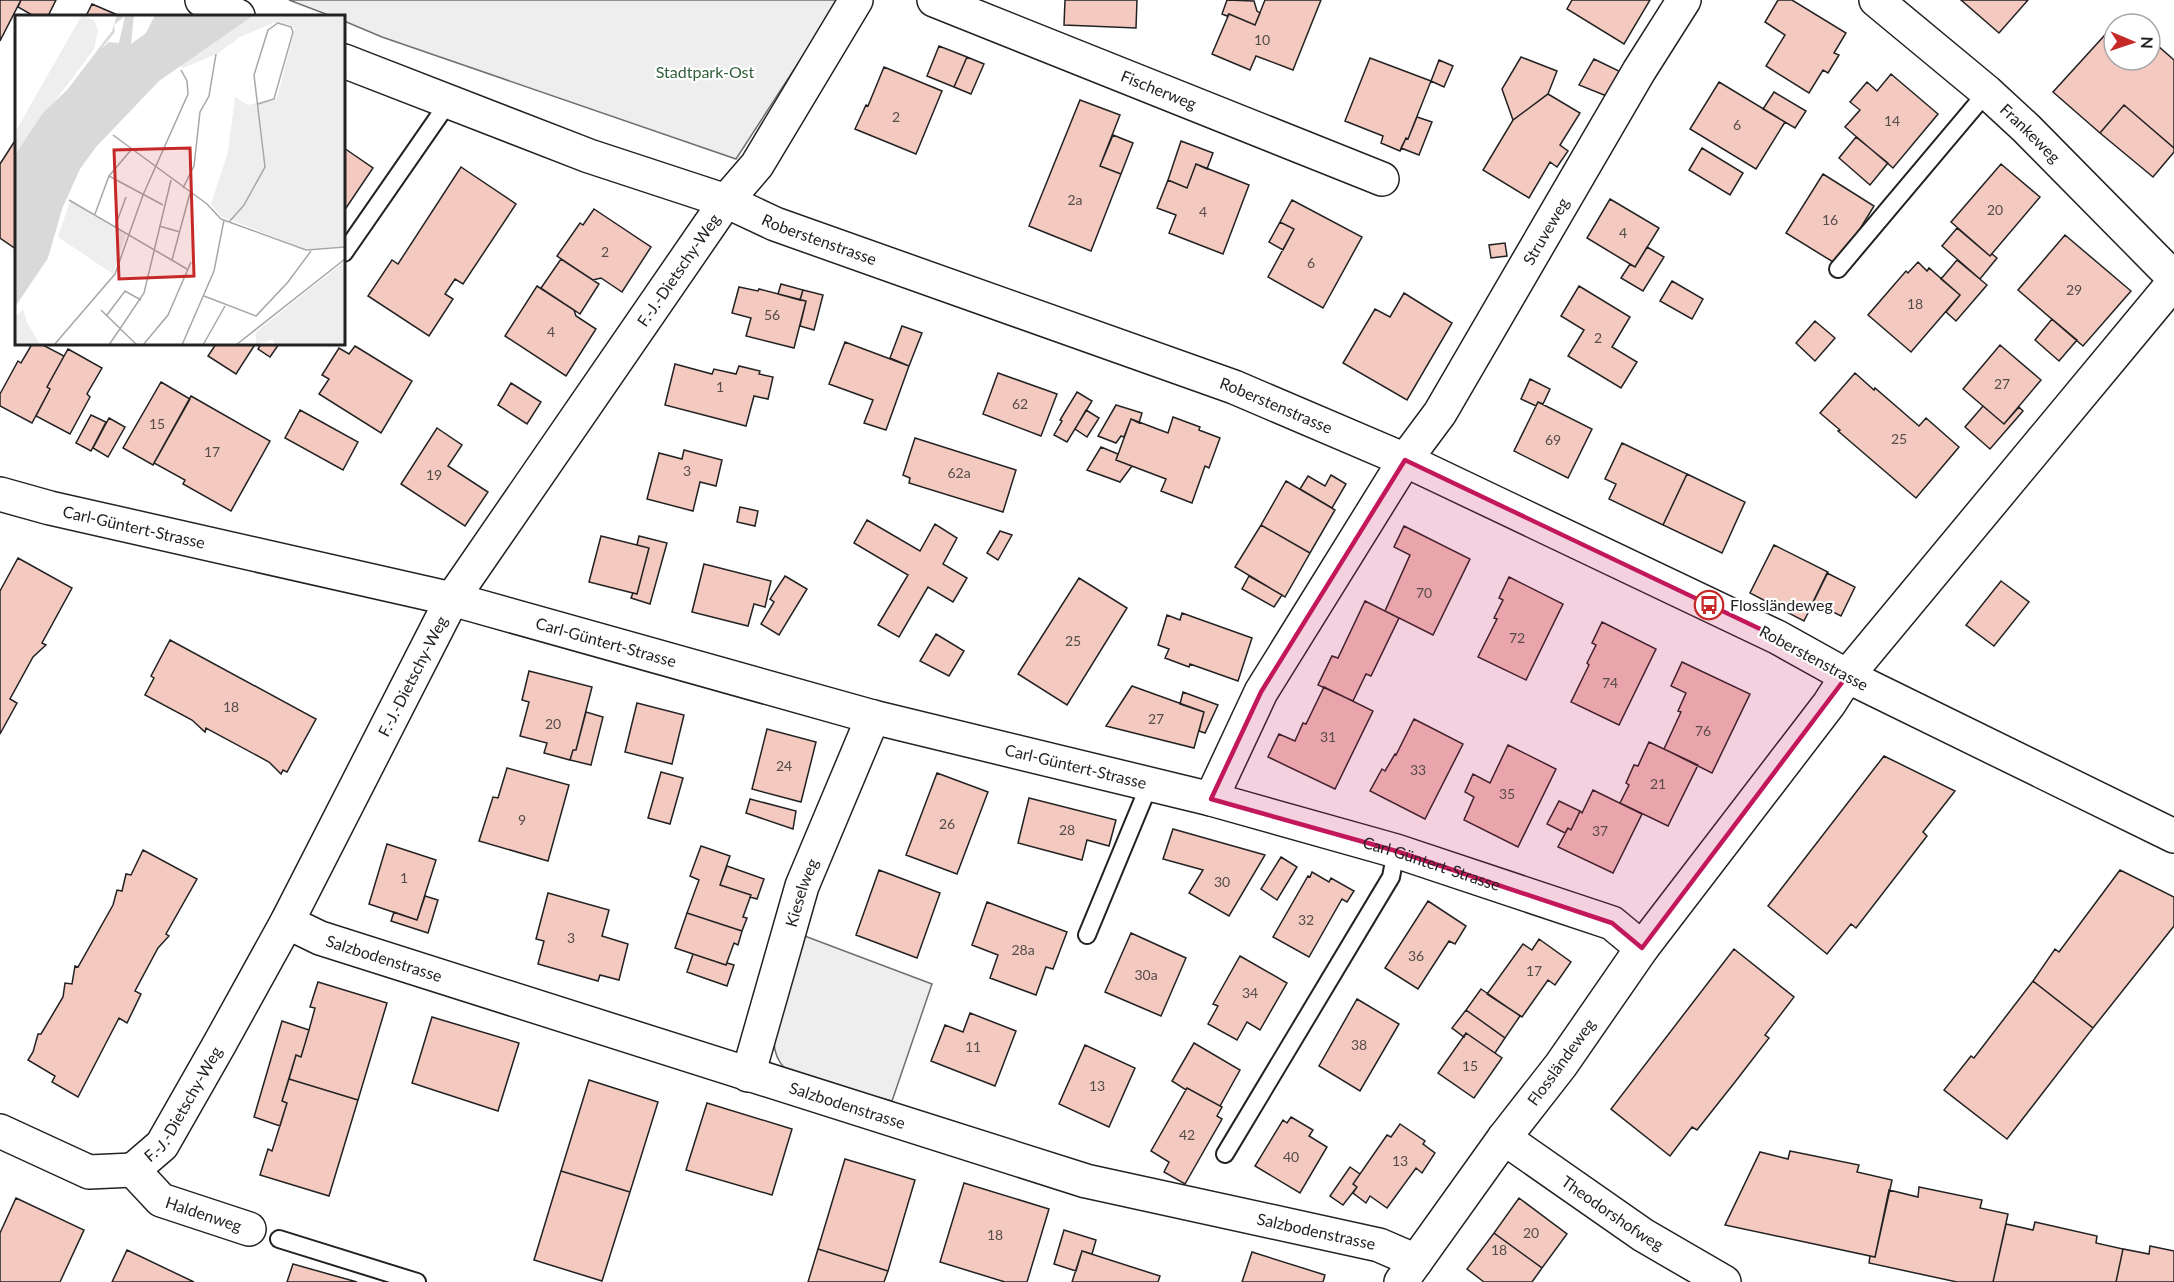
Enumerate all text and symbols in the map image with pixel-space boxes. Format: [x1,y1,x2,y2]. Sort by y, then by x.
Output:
north arrow [2102,12,2162,72]
inset map [15,15,345,345]
house number: 10 [1254,31,1270,48]
text: N [2138,36,2157,49]
park label: Stadtpark-Ost [656,62,755,81]
street label: Fischerweg [1118,66,1200,113]
street label: Frankeweg [1997,99,2065,166]
house number: 2 [892,108,900,125]
house number: 14 [1884,112,1900,129]
house number: 6 [1733,116,1741,133]
house number: 2a [1067,191,1083,208]
street label: Struveweg [1518,194,1572,268]
house number: 20 [1987,201,2003,218]
house number: 4 [1199,203,1207,220]
street label: Roberstenstrasse [759,209,879,268]
street label: F.-J.-Dietschy-Weg [633,210,723,330]
house number: 16 [1822,211,1838,228]
house number: 4 [1619,224,1627,241]
house number: 2 [601,243,609,260]
house number: 6 [1307,254,1315,271]
house number: 29 [2066,281,2082,298]
house number: 18 [1907,295,1923,312]
house number: 56 [764,306,780,323]
house number: 4 [547,323,555,340]
house number: 2 [1594,329,1602,346]
street label: Roberstenstrasse [1217,373,1335,437]
house number: 27 [1994,375,2010,392]
house number: 1 [716,378,724,395]
house number: 62 [1012,395,1028,412]
house number: 15 [149,415,165,432]
house number: 25 [1891,430,1907,447]
house number: 69 [1545,431,1561,448]
house number: 17 [204,443,220,460]
house number: 3 [683,462,691,479]
house number: 62a [947,464,971,481]
house number: 19 [426,466,442,483]
street label: Carl-Güntert-Strasse [61,501,207,552]
house number: 70 [1416,584,1432,601]
bus stop icon: Flossländeweg [1693,589,1725,621]
place label: Flossländeweg [1730,595,1833,614]
street label: F.-J.-Dietschy-Weg [374,613,451,739]
street label: Carl-Güntert-Strasse [534,613,679,670]
street label: Roberstenstrasse [1757,621,1872,694]
house number: 72 [1509,629,1525,646]
house number: 25 [1065,632,1081,649]
house number: 74 [1602,674,1618,691]
house number: 18 [223,698,239,715]
house number: 27 [1148,710,1164,727]
house number: 20 [545,715,561,732]
house number: 76 [1695,722,1711,739]
house number: 31 [1320,728,1336,745]
street label: Carl-Güntert-Strasse [1003,739,1149,792]
house number: 24 [776,757,792,774]
house number: 33 [1410,761,1426,778]
house number: 21 [1650,775,1666,792]
house number: 35 [1499,785,1515,802]
house number: 9 [518,811,526,828]
house number: 26 [939,815,955,832]
house number: 28 [1059,821,1075,838]
house number: 37 [1592,822,1608,839]
street label: Carl Güntert-Strasse [1361,832,1503,894]
street label: Kieselweg [781,855,822,929]
house number: 1 [400,869,408,886]
house number: 30 [1214,873,1230,890]
house number: 32 [1298,911,1314,928]
house number: 3 [567,929,575,946]
street label: Salzbodenstrasse [324,931,445,985]
house number: 28a [1011,941,1035,958]
house number: 36 [1408,947,1424,964]
house number: 17 [1526,962,1542,979]
house number: 30a [1134,966,1158,983]
house number: 34 [1242,984,1258,1001]
street label: Flossländeweg [1523,1015,1599,1109]
house number: 38 [1351,1036,1367,1053]
house number: 11 [965,1038,981,1055]
street label: F.-J.-Dietschy-Weg [140,1043,225,1165]
house number: 15 [1462,1057,1478,1074]
house number: 13 [1089,1077,1105,1094]
street label: Salzbodenstrasse [787,1078,908,1132]
house number: 42 [1179,1126,1195,1143]
house number: 40 [1283,1148,1299,1165]
house number: 13 [1392,1152,1408,1169]
street label: Theodorshofweg [1558,1171,1667,1254]
street label: Haldenweg [163,1192,244,1235]
street label: Salzbodenstrasse [1255,1209,1377,1253]
house number: 20 [1523,1224,1539,1241]
house number: 18 [987,1226,1003,1243]
house number: 18 [1491,1241,1507,1258]

